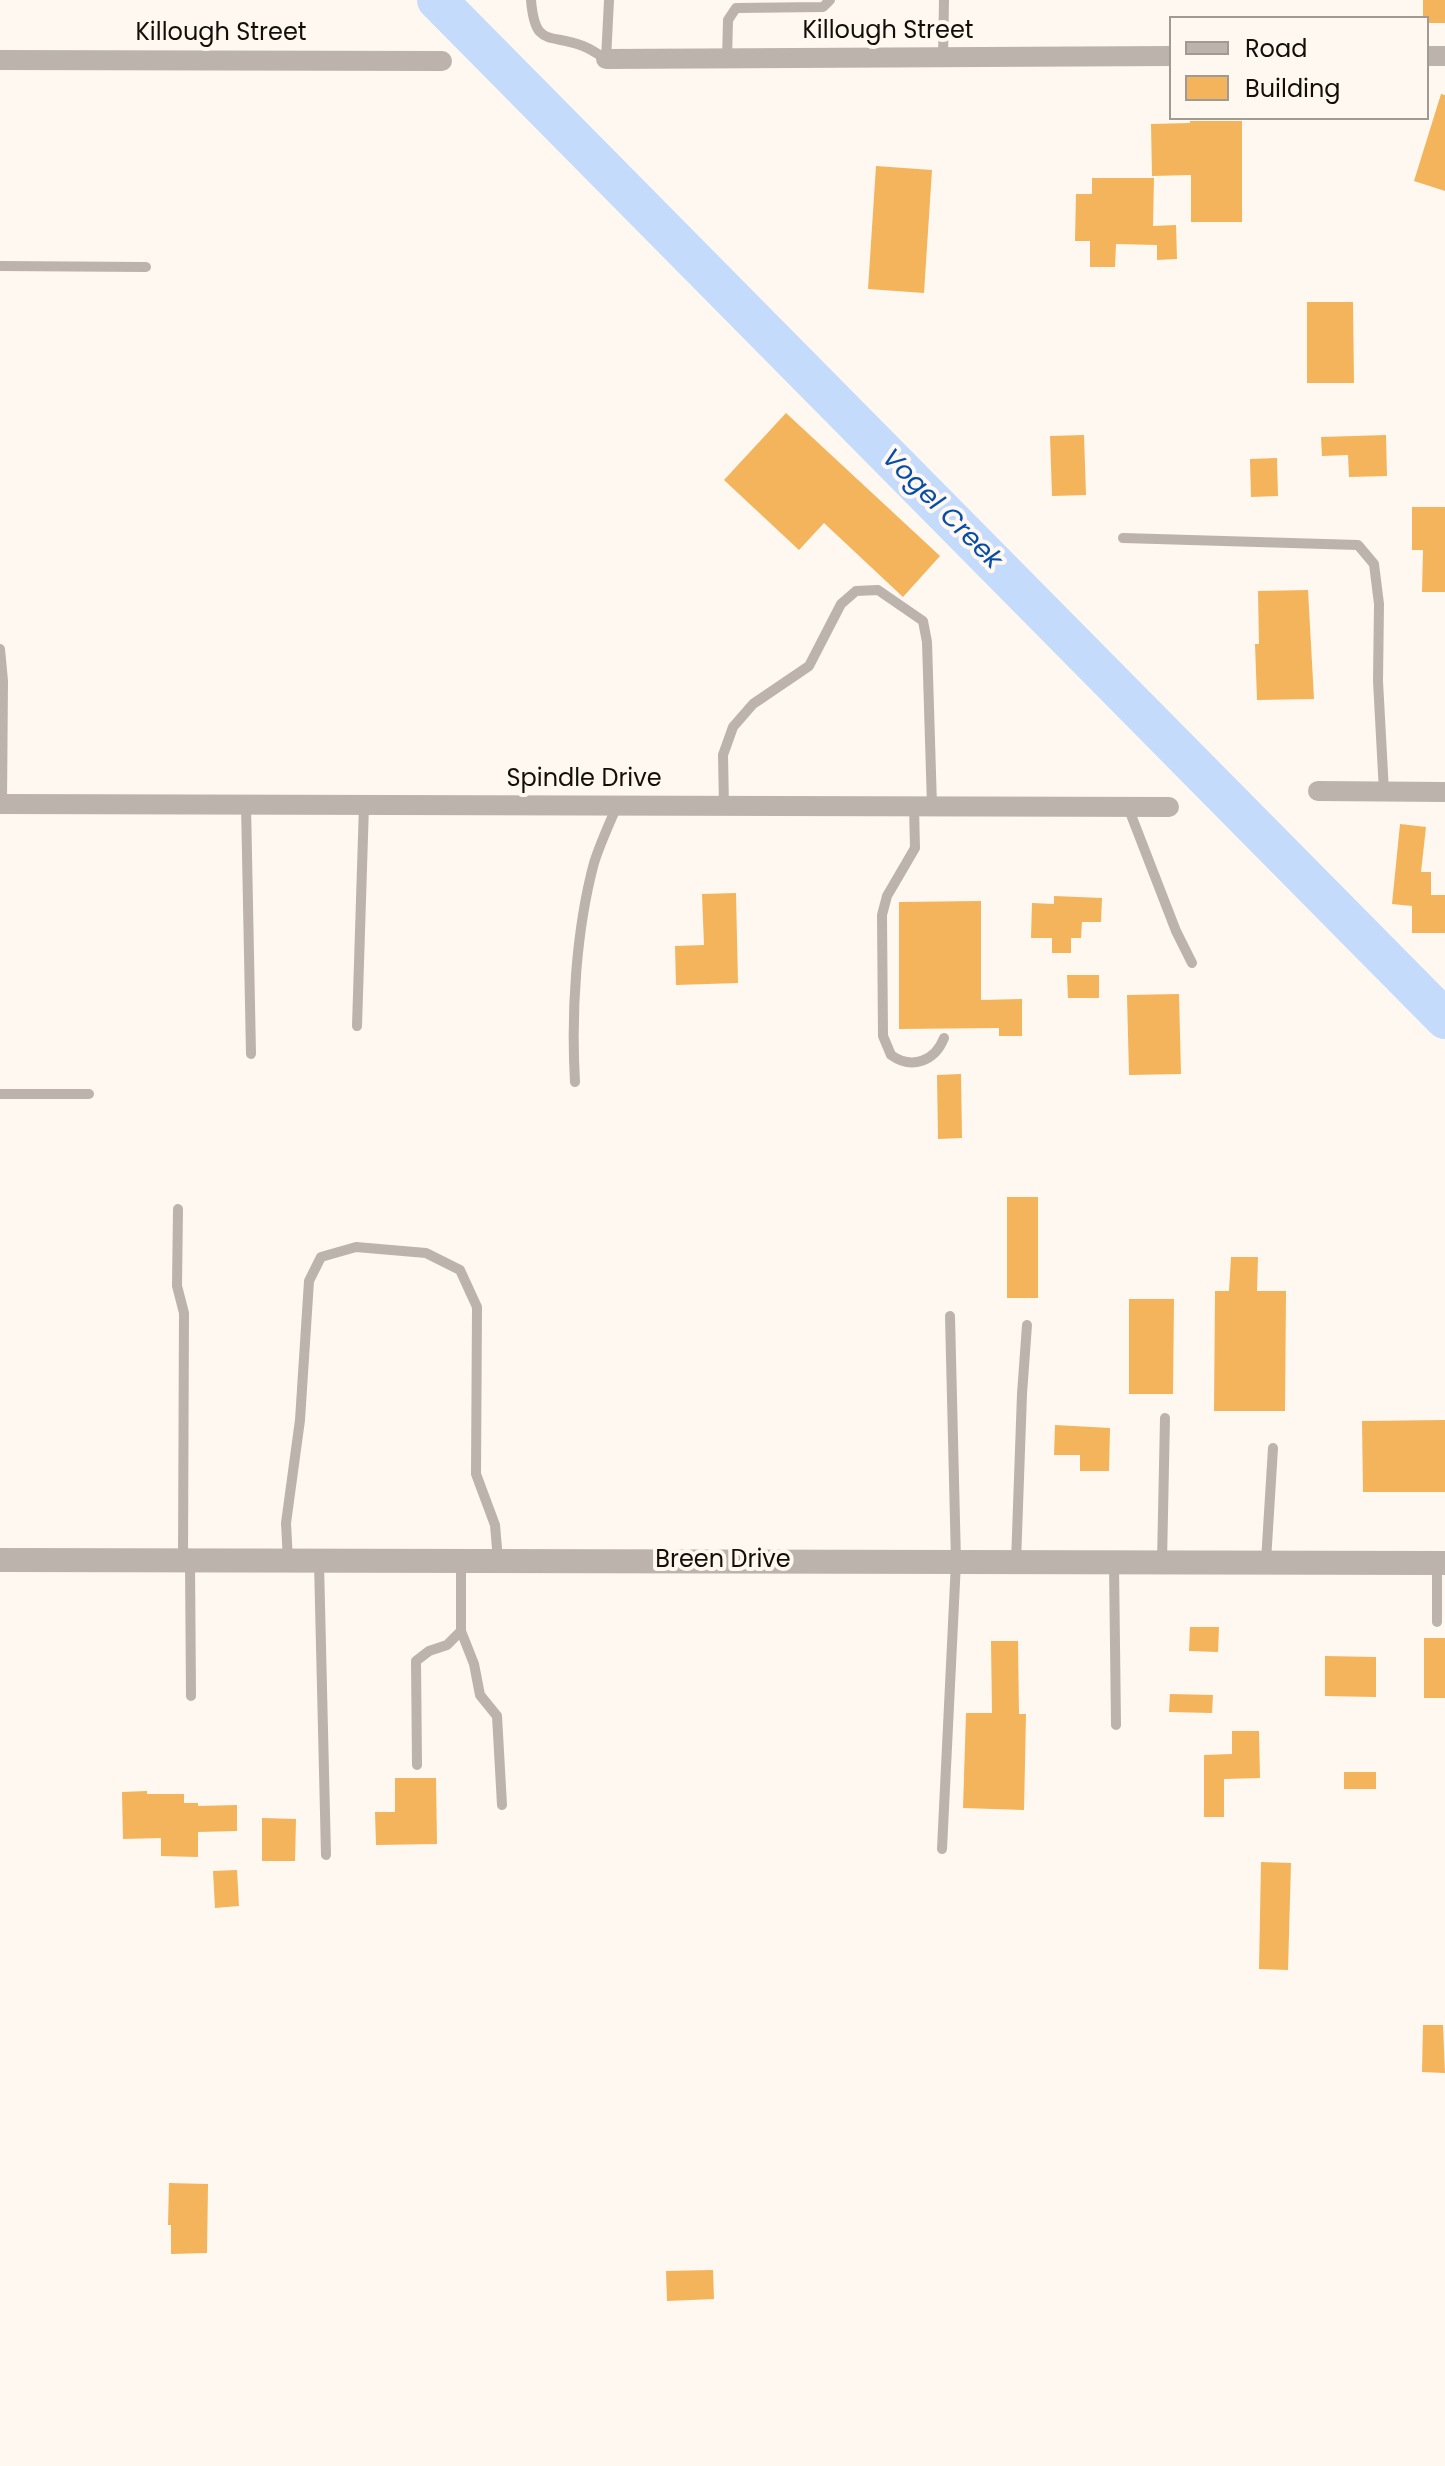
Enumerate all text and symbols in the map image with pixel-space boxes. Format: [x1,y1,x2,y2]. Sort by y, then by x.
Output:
legend [1169,16,1429,120]
street label: Killough Street [802,18,974,46]
street label: Killough Street [135,20,307,48]
text: Road [1245,32,1307,65]
text: Building [1245,72,1341,105]
water label: Vogel Creek [874,443,1008,577]
street label: Spindle Drive [506,766,662,794]
street label: Breen Drive [655,1547,791,1575]

